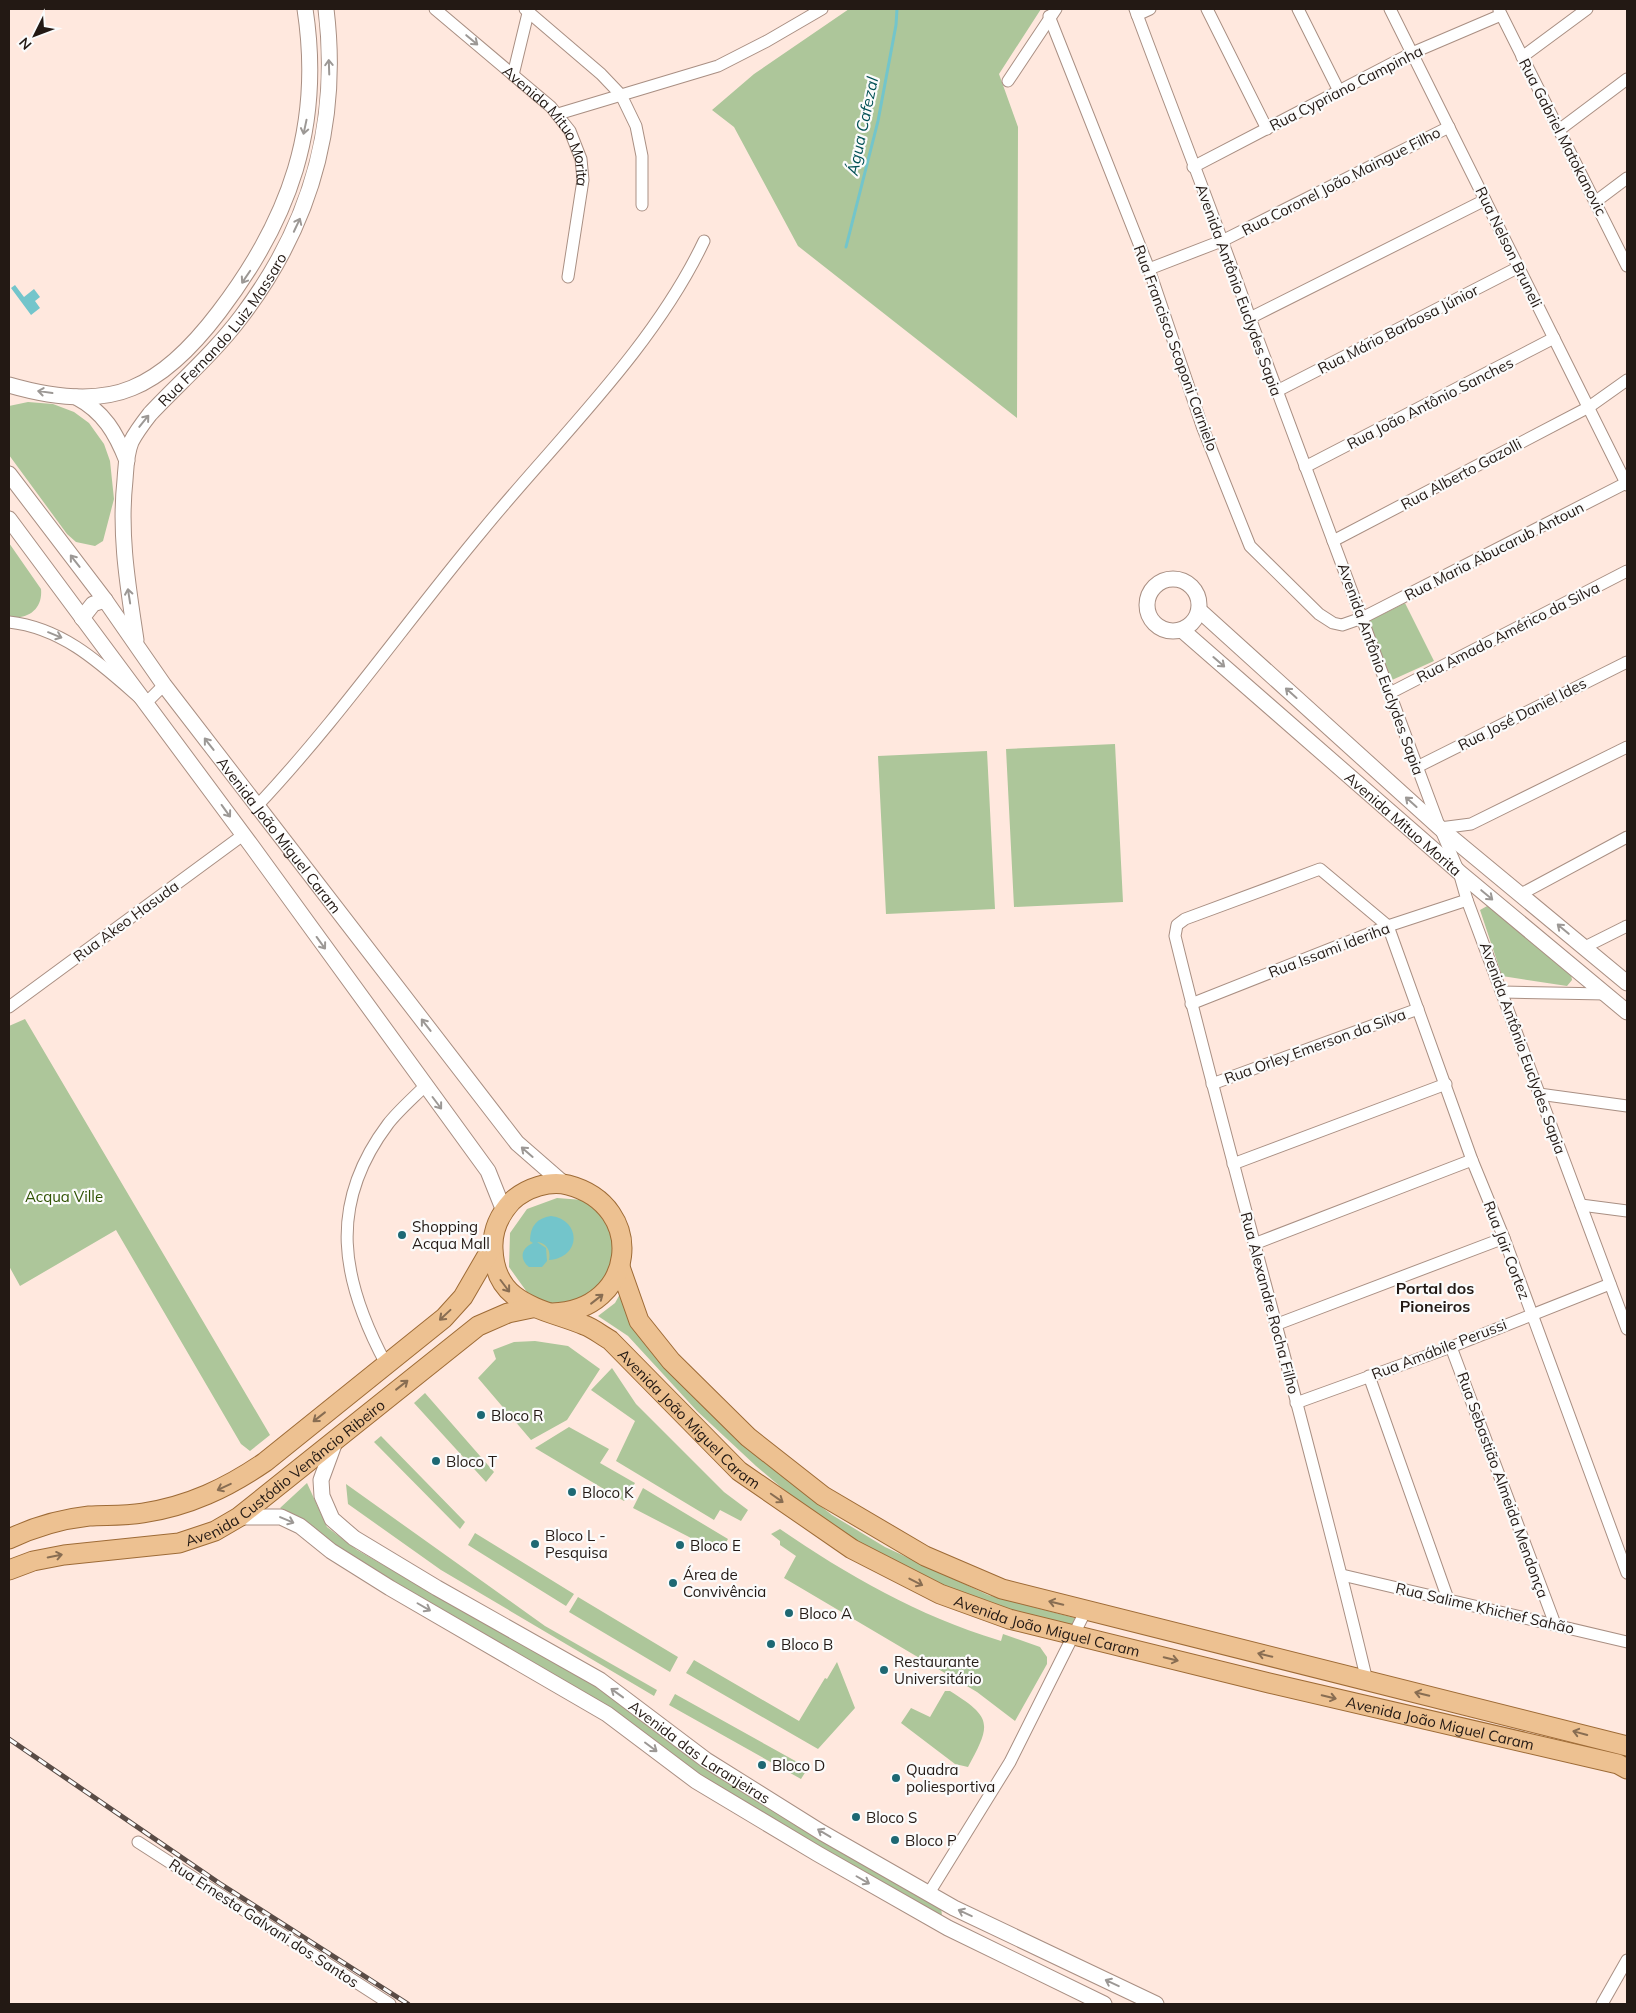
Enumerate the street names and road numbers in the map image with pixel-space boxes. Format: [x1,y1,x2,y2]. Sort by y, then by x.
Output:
street label: Rua Cypriano Campinha [1266,41,1426,135]
street label: Rua Gabriel Matokanovic [1515,55,1611,219]
street label: Avenida Mituo Morita [499,61,593,188]
street label: Rua Coronel João Maingue Filho [1238,122,1444,240]
street label: Avenida Antônio Euclydes Sapia [1192,181,1286,399]
street label: Rua Nelson Bruneli [1472,184,1546,310]
street label: Rua Francisco Scoponi Carnielo [1130,242,1222,454]
street label: Rua Fernando Luiz Massaro [153,249,290,410]
street label: Rua Mário Barbosa Júnior [1314,280,1482,378]
street label: Rua João Antônio Sanches [1344,353,1516,453]
street label: Rua Alberto Gazolli [1397,434,1525,514]
street label: Rua Maria Abucarub Antoun [1401,497,1587,605]
street label: Avenida Antônio Euclydes Sapia [1334,560,1428,778]
street label: Rua Amado Américo da Silva [1413,577,1603,687]
street label: Rua José Daniel Ides [1455,673,1589,755]
street label: Avenida João Miguel Caram [213,753,346,917]
street label: Avenida Mituo Morita [1341,767,1466,879]
street label: Rua Akeo Hasuda [70,876,182,966]
street label: Rua Issami Ideriha [1266,918,1392,982]
street label: Avenida Antônio Euclydes Sapia [1476,939,1570,1157]
street label: Rua Orley Emerson da Silva [1222,1004,1408,1088]
street label: Rua Jair Cortez [1479,1198,1535,1302]
street label: Rua Alexandre Rocha Filho [1237,1210,1303,1396]
street label: Rua Amábile Perussi [1369,1314,1509,1384]
street label: Avenida João Miguel Caram [614,1344,764,1493]
street label: Rua Sebastião Almeida Mendonça [1453,1369,1553,1601]
street label: Avenida Custódio Venâncio Ribeiro [183,1395,388,1550]
street label: Rua Salime Khichef Sahão [1394,1578,1576,1638]
street label: Avenida João Miguel Caram [951,1590,1142,1660]
street label: Avenida João Miguel Caram [1344,1692,1536,1754]
street label: Avenida das Laranjeiras [625,1696,774,1807]
street label: Rua Ernesta Galvani dos Santos [165,1854,363,1992]

